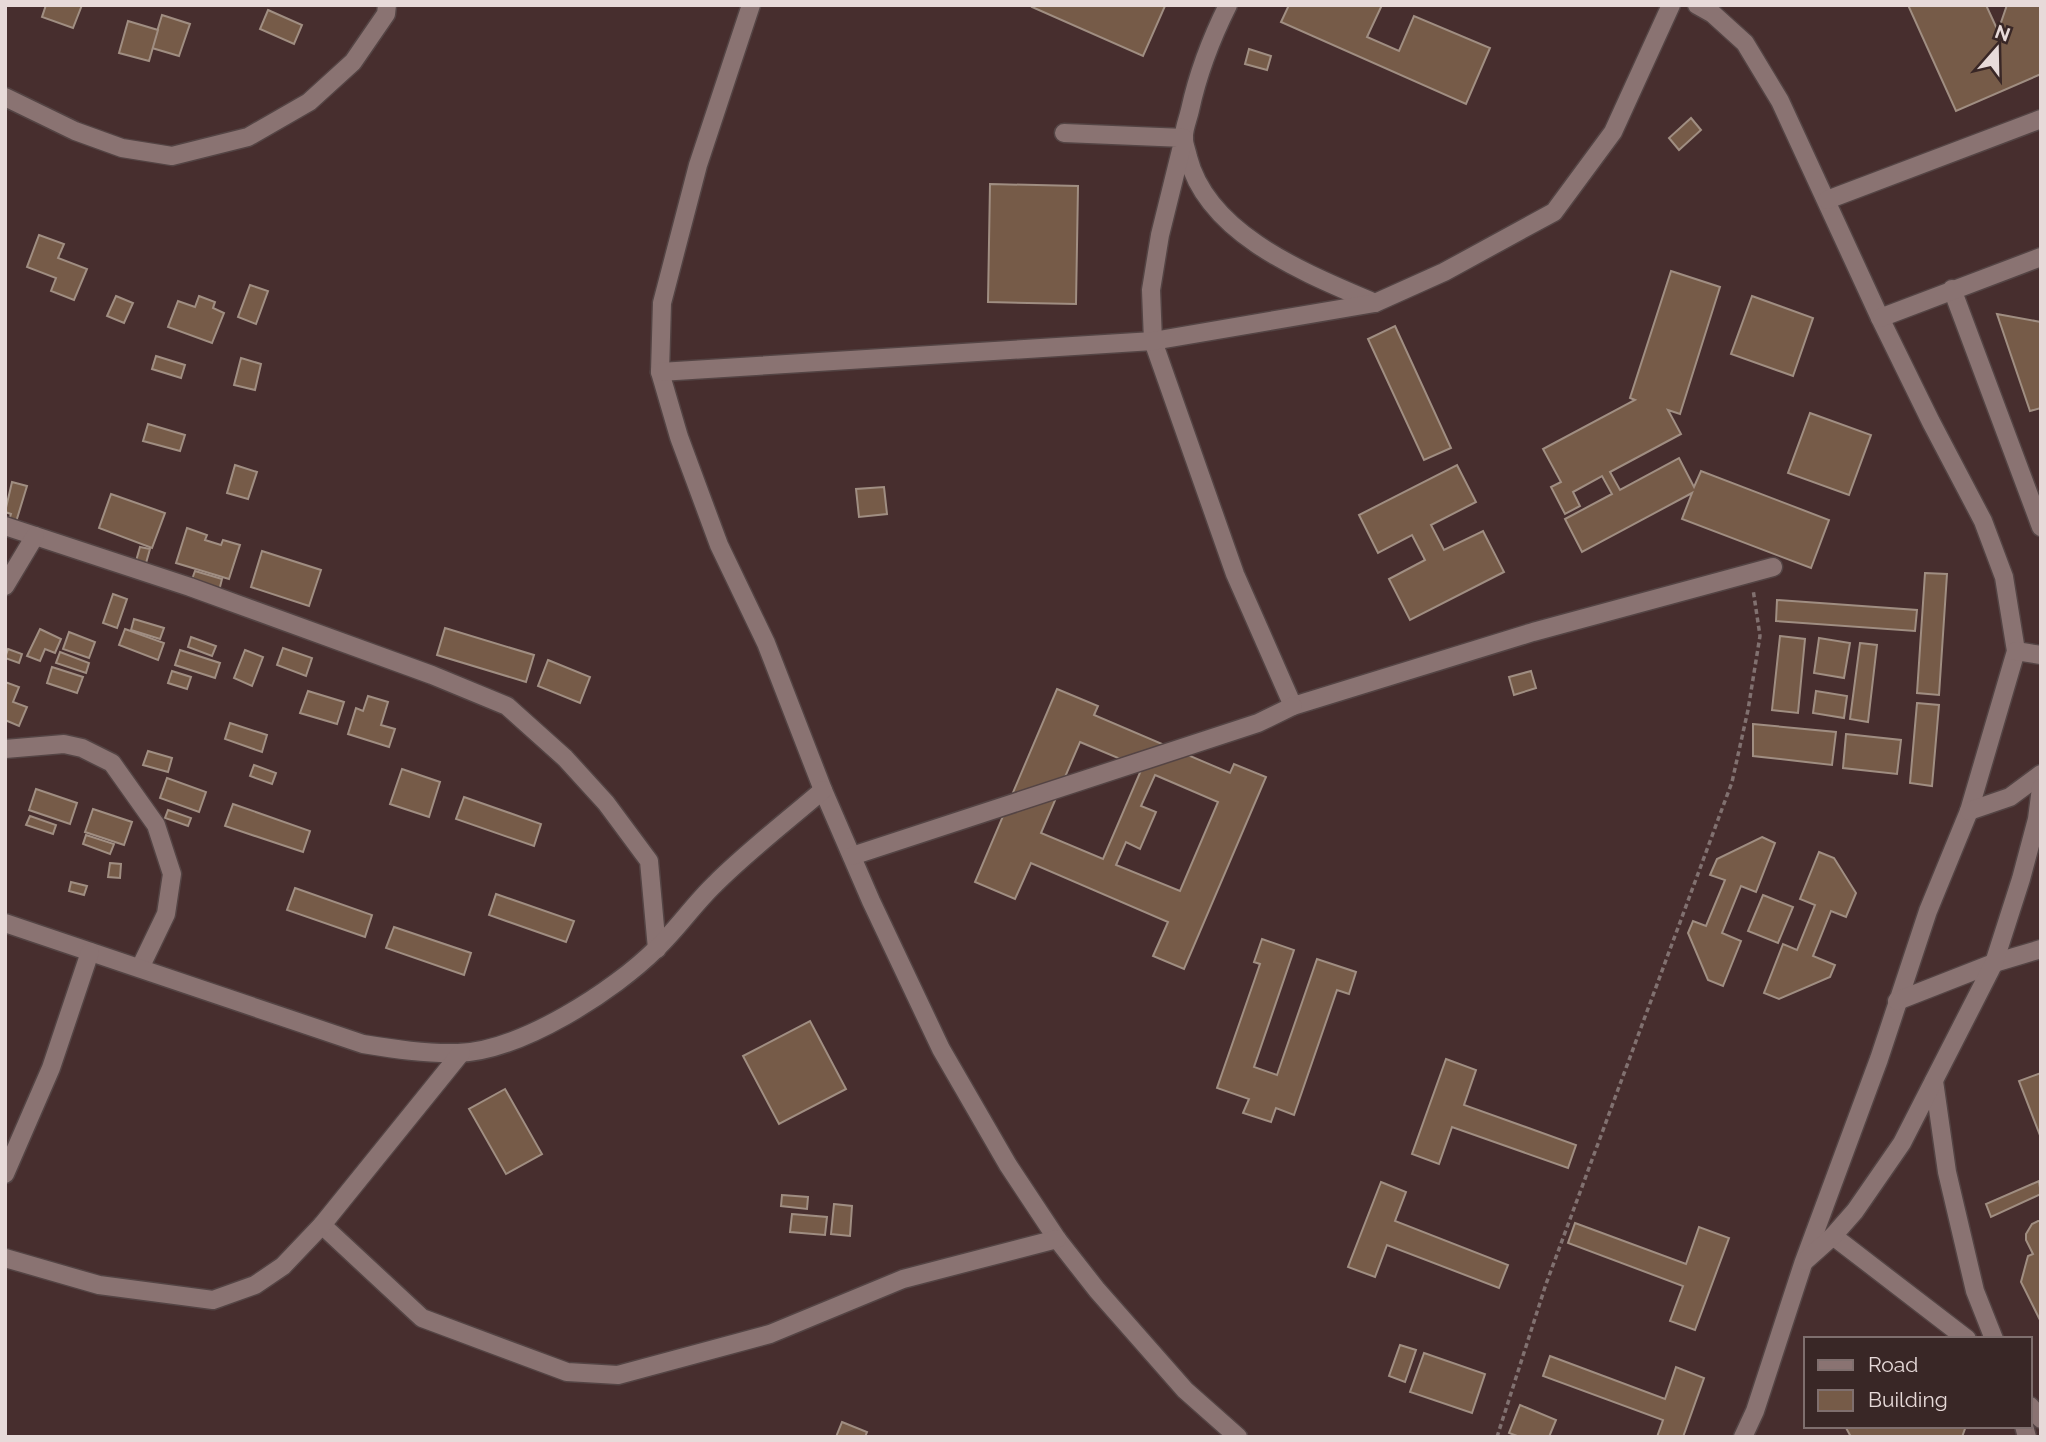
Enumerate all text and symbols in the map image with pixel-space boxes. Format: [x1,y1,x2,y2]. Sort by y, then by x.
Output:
north arrow [1962,14,2032,84]
text: N [1992,20,2013,46]
legend [1804,1337,2032,1428]
text: Road [1868,1352,1918,1377]
text: Building [1868,1387,1948,1412]

